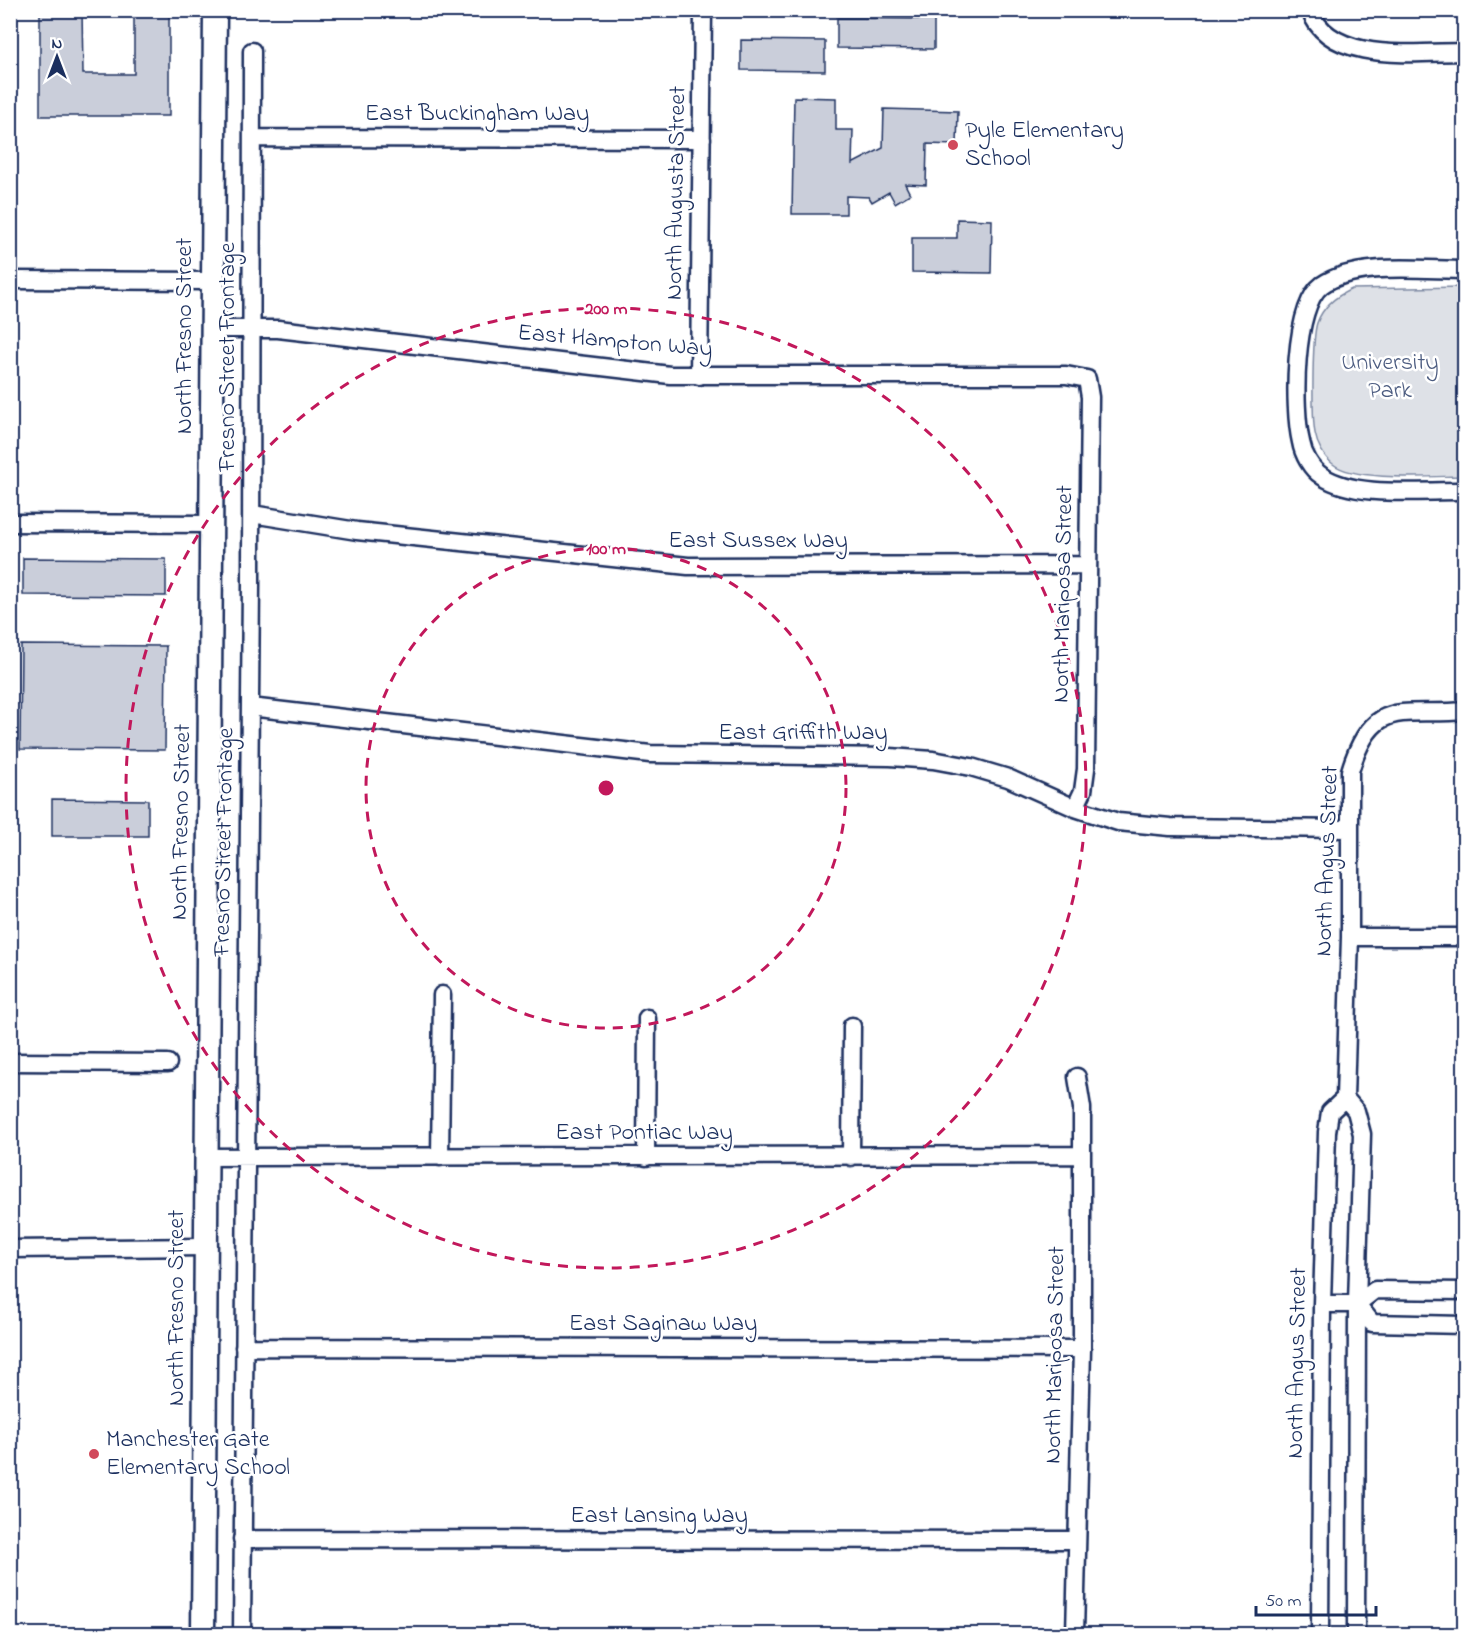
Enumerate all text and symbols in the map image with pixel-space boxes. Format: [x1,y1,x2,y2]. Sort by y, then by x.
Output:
north arrow [27,27,87,87]
text: N [52,32,63,56]
street label: North Augusta Street [658,86,696,300]
street label: East Buckingham Way [365,97,589,133]
place label: Pyle Elementary School [965,114,1124,177]
marker: Pyle Elementary School [946,138,960,152]
street label: North Fresno Street [168,238,203,434]
street label: Fresno Street Frontage [211,242,246,472]
text: 200 m [584,297,628,323]
street label: East Hampton Way [516,316,714,369]
park label: University Park [1341,346,1439,409]
street label: North Mariposa Street [1045,485,1083,703]
street label: East Sussex Way [668,524,848,560]
text: 100 m [586,537,626,563]
street label: East Griffith Way [718,716,888,752]
street label: North Fresno Street [163,723,201,921]
street label: Fresno Street Frontage [205,727,244,958]
street label: North Angus Street [1307,765,1349,957]
centre of rings [596,778,616,798]
street label: East Pontiac Way [555,1116,733,1152]
street label: North Fresno Street [160,1210,195,1406]
street label: North Mariposa Street [1037,1246,1075,1464]
street label: North Angus Street [1279,1267,1317,1459]
street label: East Saginaw Way [569,1307,757,1343]
place label: Manchester Gate Elementary School [106,1423,290,1487]
marker: Manchester Gate Elementary School [87,1447,101,1461]
street label: East Lansing Way [570,1499,748,1535]
scale bar [1256,1579,1376,1617]
text: 50 m [1265,1589,1302,1615]

